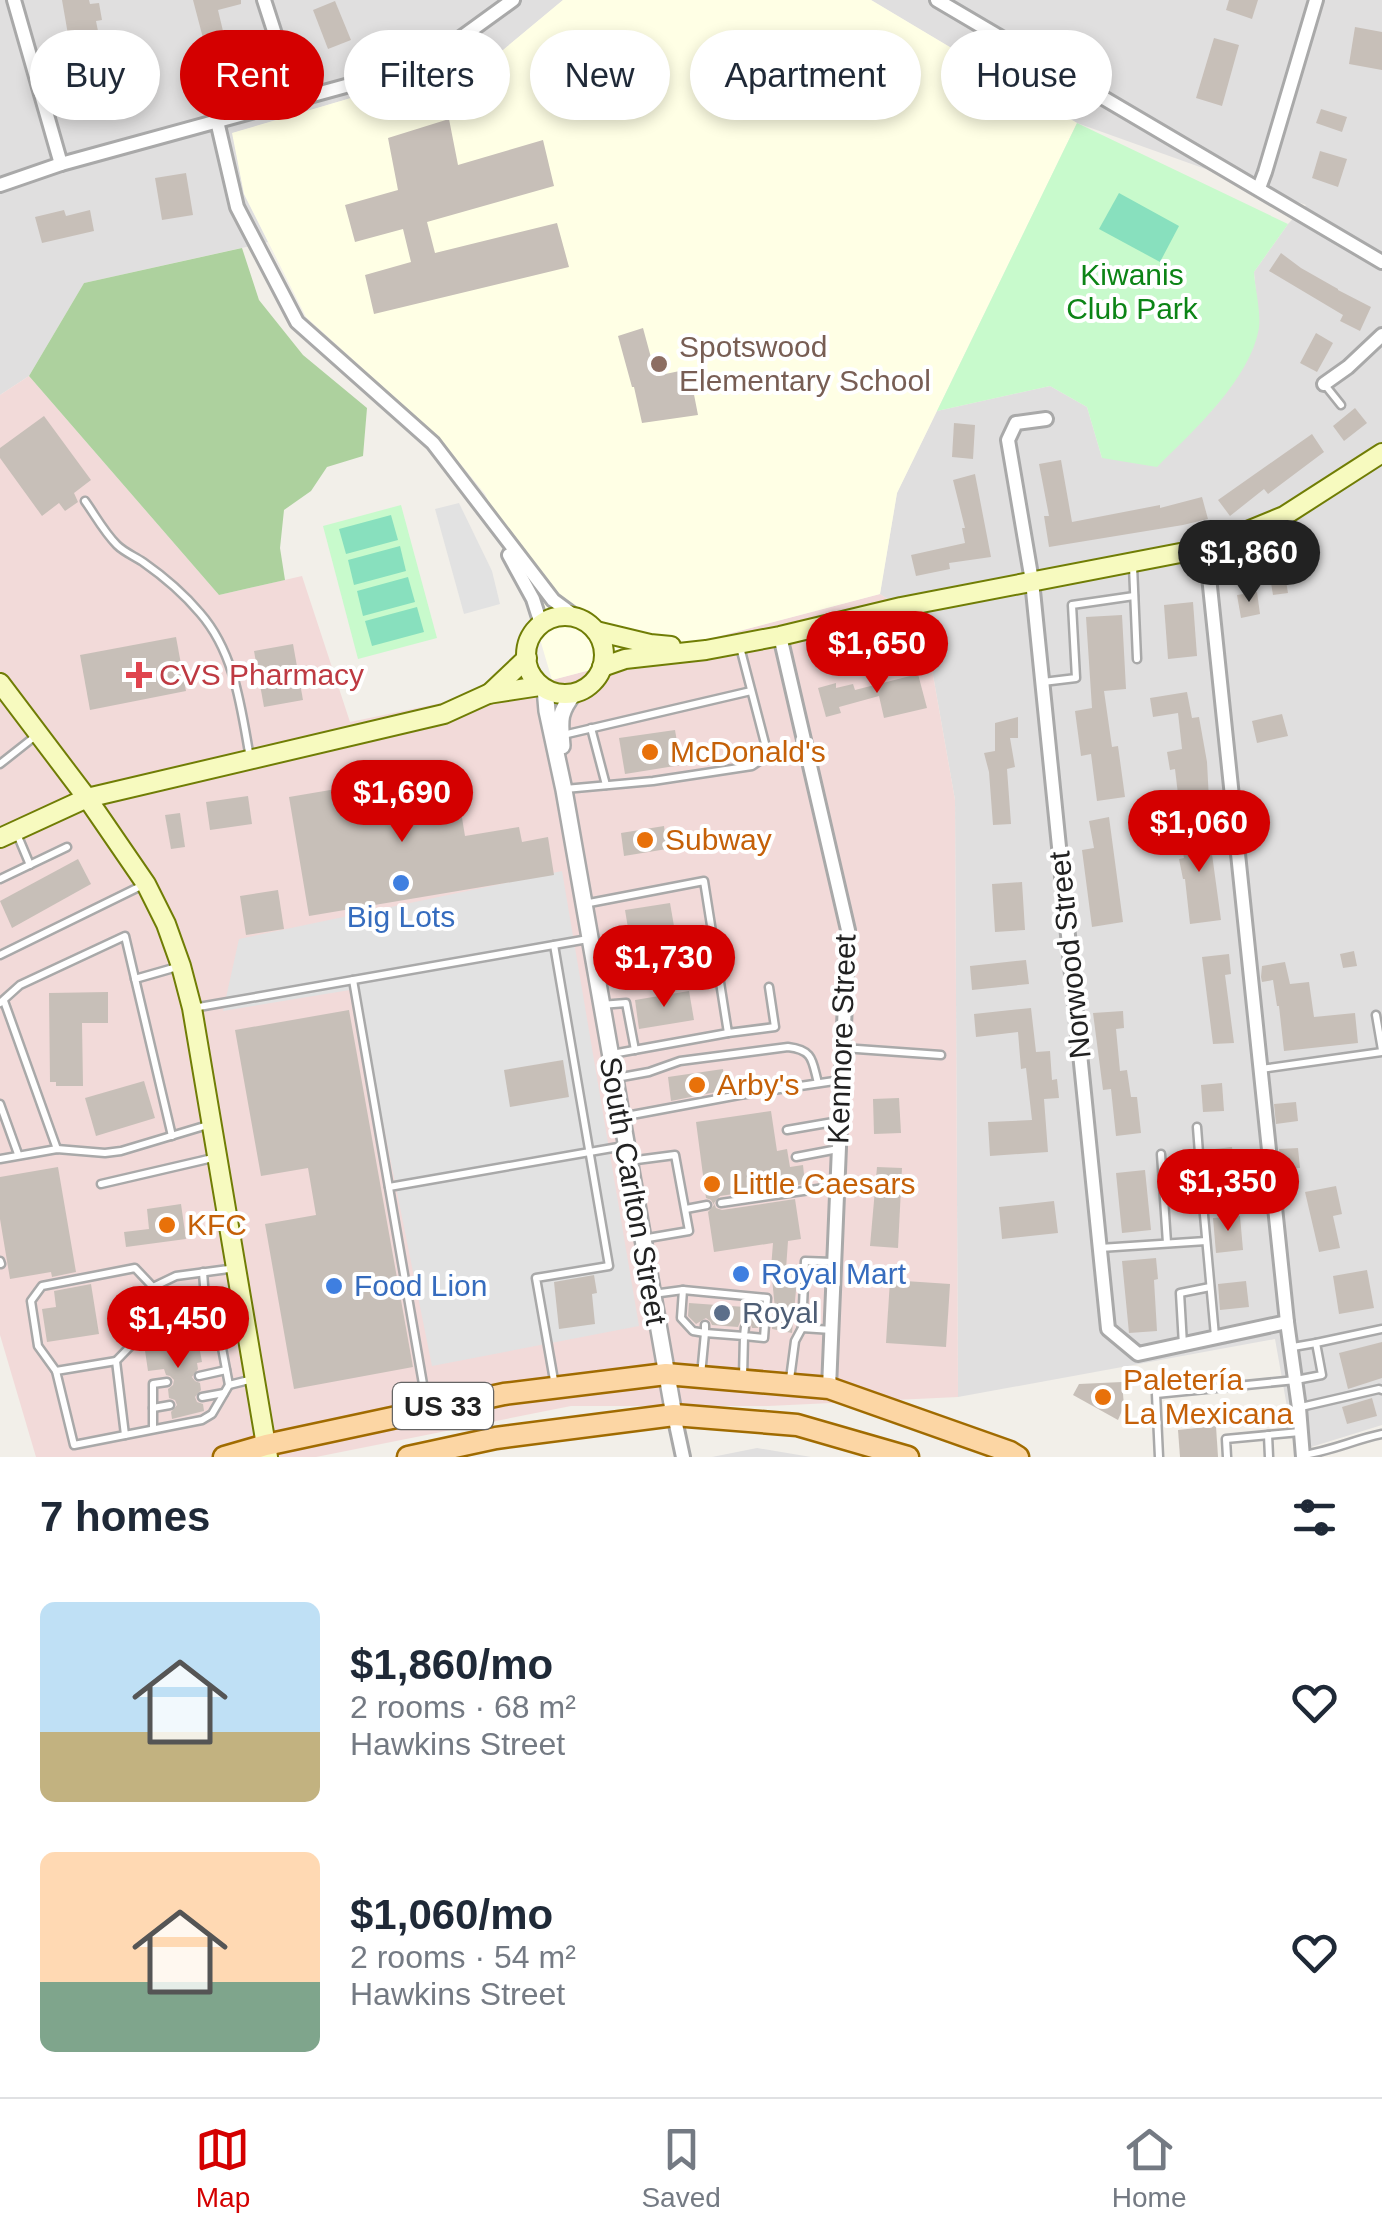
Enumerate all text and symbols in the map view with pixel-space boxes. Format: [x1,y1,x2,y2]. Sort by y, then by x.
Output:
chip: Buy [30,30,160,120]
chip: Rent [180,30,324,120]
chip: Filters [344,30,510,120]
chip: New [530,30,670,120]
chip: Apartment [690,30,921,120]
chip: House [941,30,1112,120]
park label: Kiwanis Club Park [1066,258,1199,325]
place label: Spotswood Elementary School [679,330,931,397]
marker: Spotswood Elementary School [648,353,670,375]
pin: $1,860 [1168,520,1330,605]
text: $1,860 [1200,534,1298,570]
pin: $1,650 [796,611,958,696]
text: $1,650 [828,625,926,661]
place label: CVS Pharmacy [159,658,364,691]
marker: CVS Pharmacy [128,664,150,686]
place label: McDonald's [670,735,826,768]
marker: McDonald's [639,741,661,763]
pin: $1,690 [321,760,483,845]
text: $1,690 [353,774,451,810]
pin: $1,060 [1118,790,1280,875]
text: $1,060 [1150,804,1248,840]
place label: Subway [665,823,772,856]
marker: Subway [634,829,656,851]
street label: Norwood Street [1042,849,1097,1060]
marker: Big Lots [390,872,412,894]
place label: Big Lots [347,900,455,933]
pin: $1,730 [583,925,745,1010]
street label: Kenmore Street [821,933,862,1145]
text: $1,730 [615,939,713,975]
street label: South Carlton Street [594,1054,673,1328]
place label: Arby's [717,1068,799,1101]
marker: Arby's [686,1074,708,1096]
pin: $1,350 [1147,1149,1309,1234]
text: $1,350 [1179,1163,1277,1199]
place label: Little Caesars [732,1167,915,1200]
marker: Little Caesars [701,1173,723,1195]
place label: KFC [187,1208,247,1241]
marker: KFC [156,1214,178,1236]
place label: Royal Mart [761,1257,907,1290]
marker: Royal Mart [730,1263,752,1285]
place label: Food Lion [354,1269,487,1302]
marker: Food Lion [323,1275,345,1297]
pin: $1,450 [97,1286,259,1371]
place label: Royal [742,1296,819,1329]
text: $1,450 [129,1300,227,1336]
marker: Royal [711,1302,733,1324]
place label: Paletería La Mexicana [1123,1363,1293,1430]
road number: US 33 [393,1383,493,1429]
marker: Paletería La Mexicana [1092,1386,1114,1408]
icon: filters [1287,1490,1342,1545]
text: 7 homes [40,1493,210,1540]
text: $1,860/mo [350,1641,553,1688]
icon: home [120,1642,240,1762]
icon: heart [1287,1675,1342,1730]
text: 2 rooms · 68 m² [350,1689,576,1725]
text: Hawkins Street [350,1726,565,1762]
text: $1,060/mo [350,1891,553,1938]
icon: home [120,1892,240,2012]
icon: heart [1287,1925,1342,1980]
text: 2 rooms · 54 m² [350,1939,576,1975]
text: Hawkins Street [350,1976,565,2012]
tab: Map [195,2122,250,2214]
tab: Saved [641,2122,721,2214]
tab: Home [1112,2122,1186,2214]

